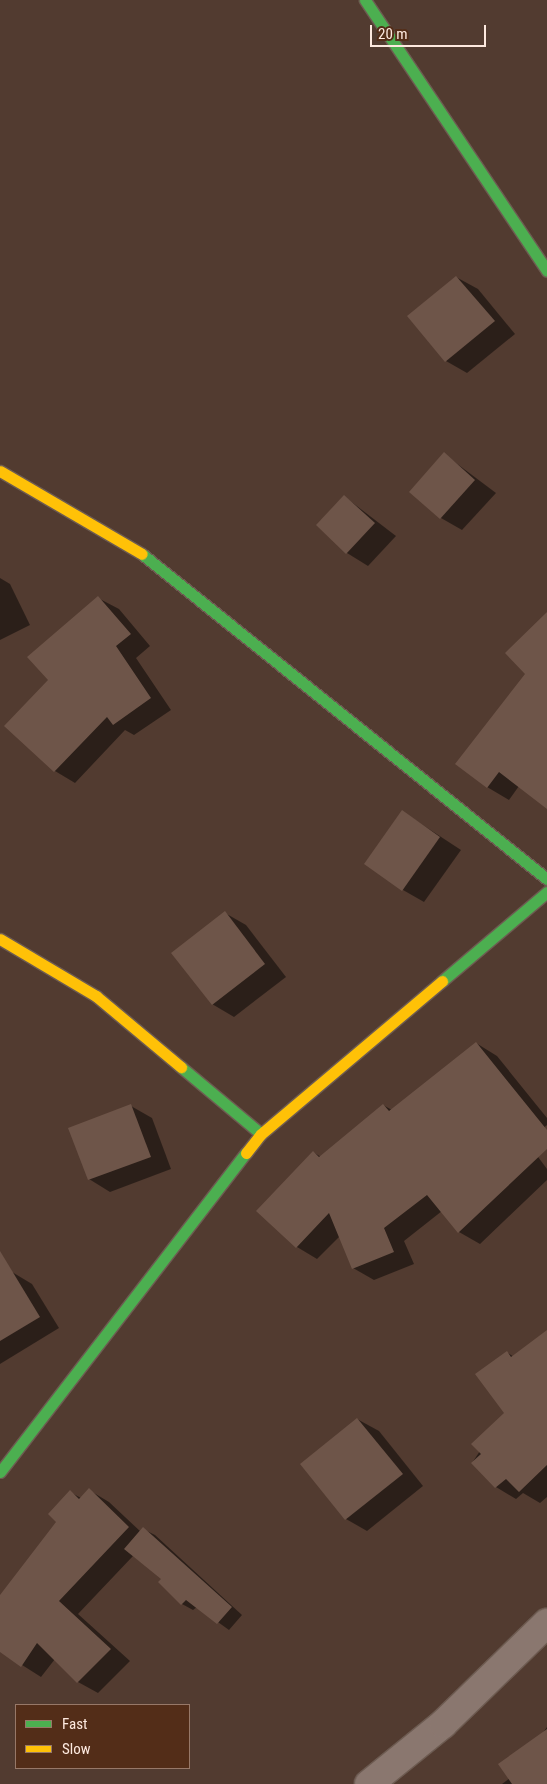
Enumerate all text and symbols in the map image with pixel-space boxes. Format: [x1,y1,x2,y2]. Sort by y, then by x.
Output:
scale bar [372,15,488,47]
text: 20 m [378,25,408,43]
legend [15,1704,190,1769]
text: Fast [62,1715,87,1733]
text: Slow [62,1740,91,1758]

